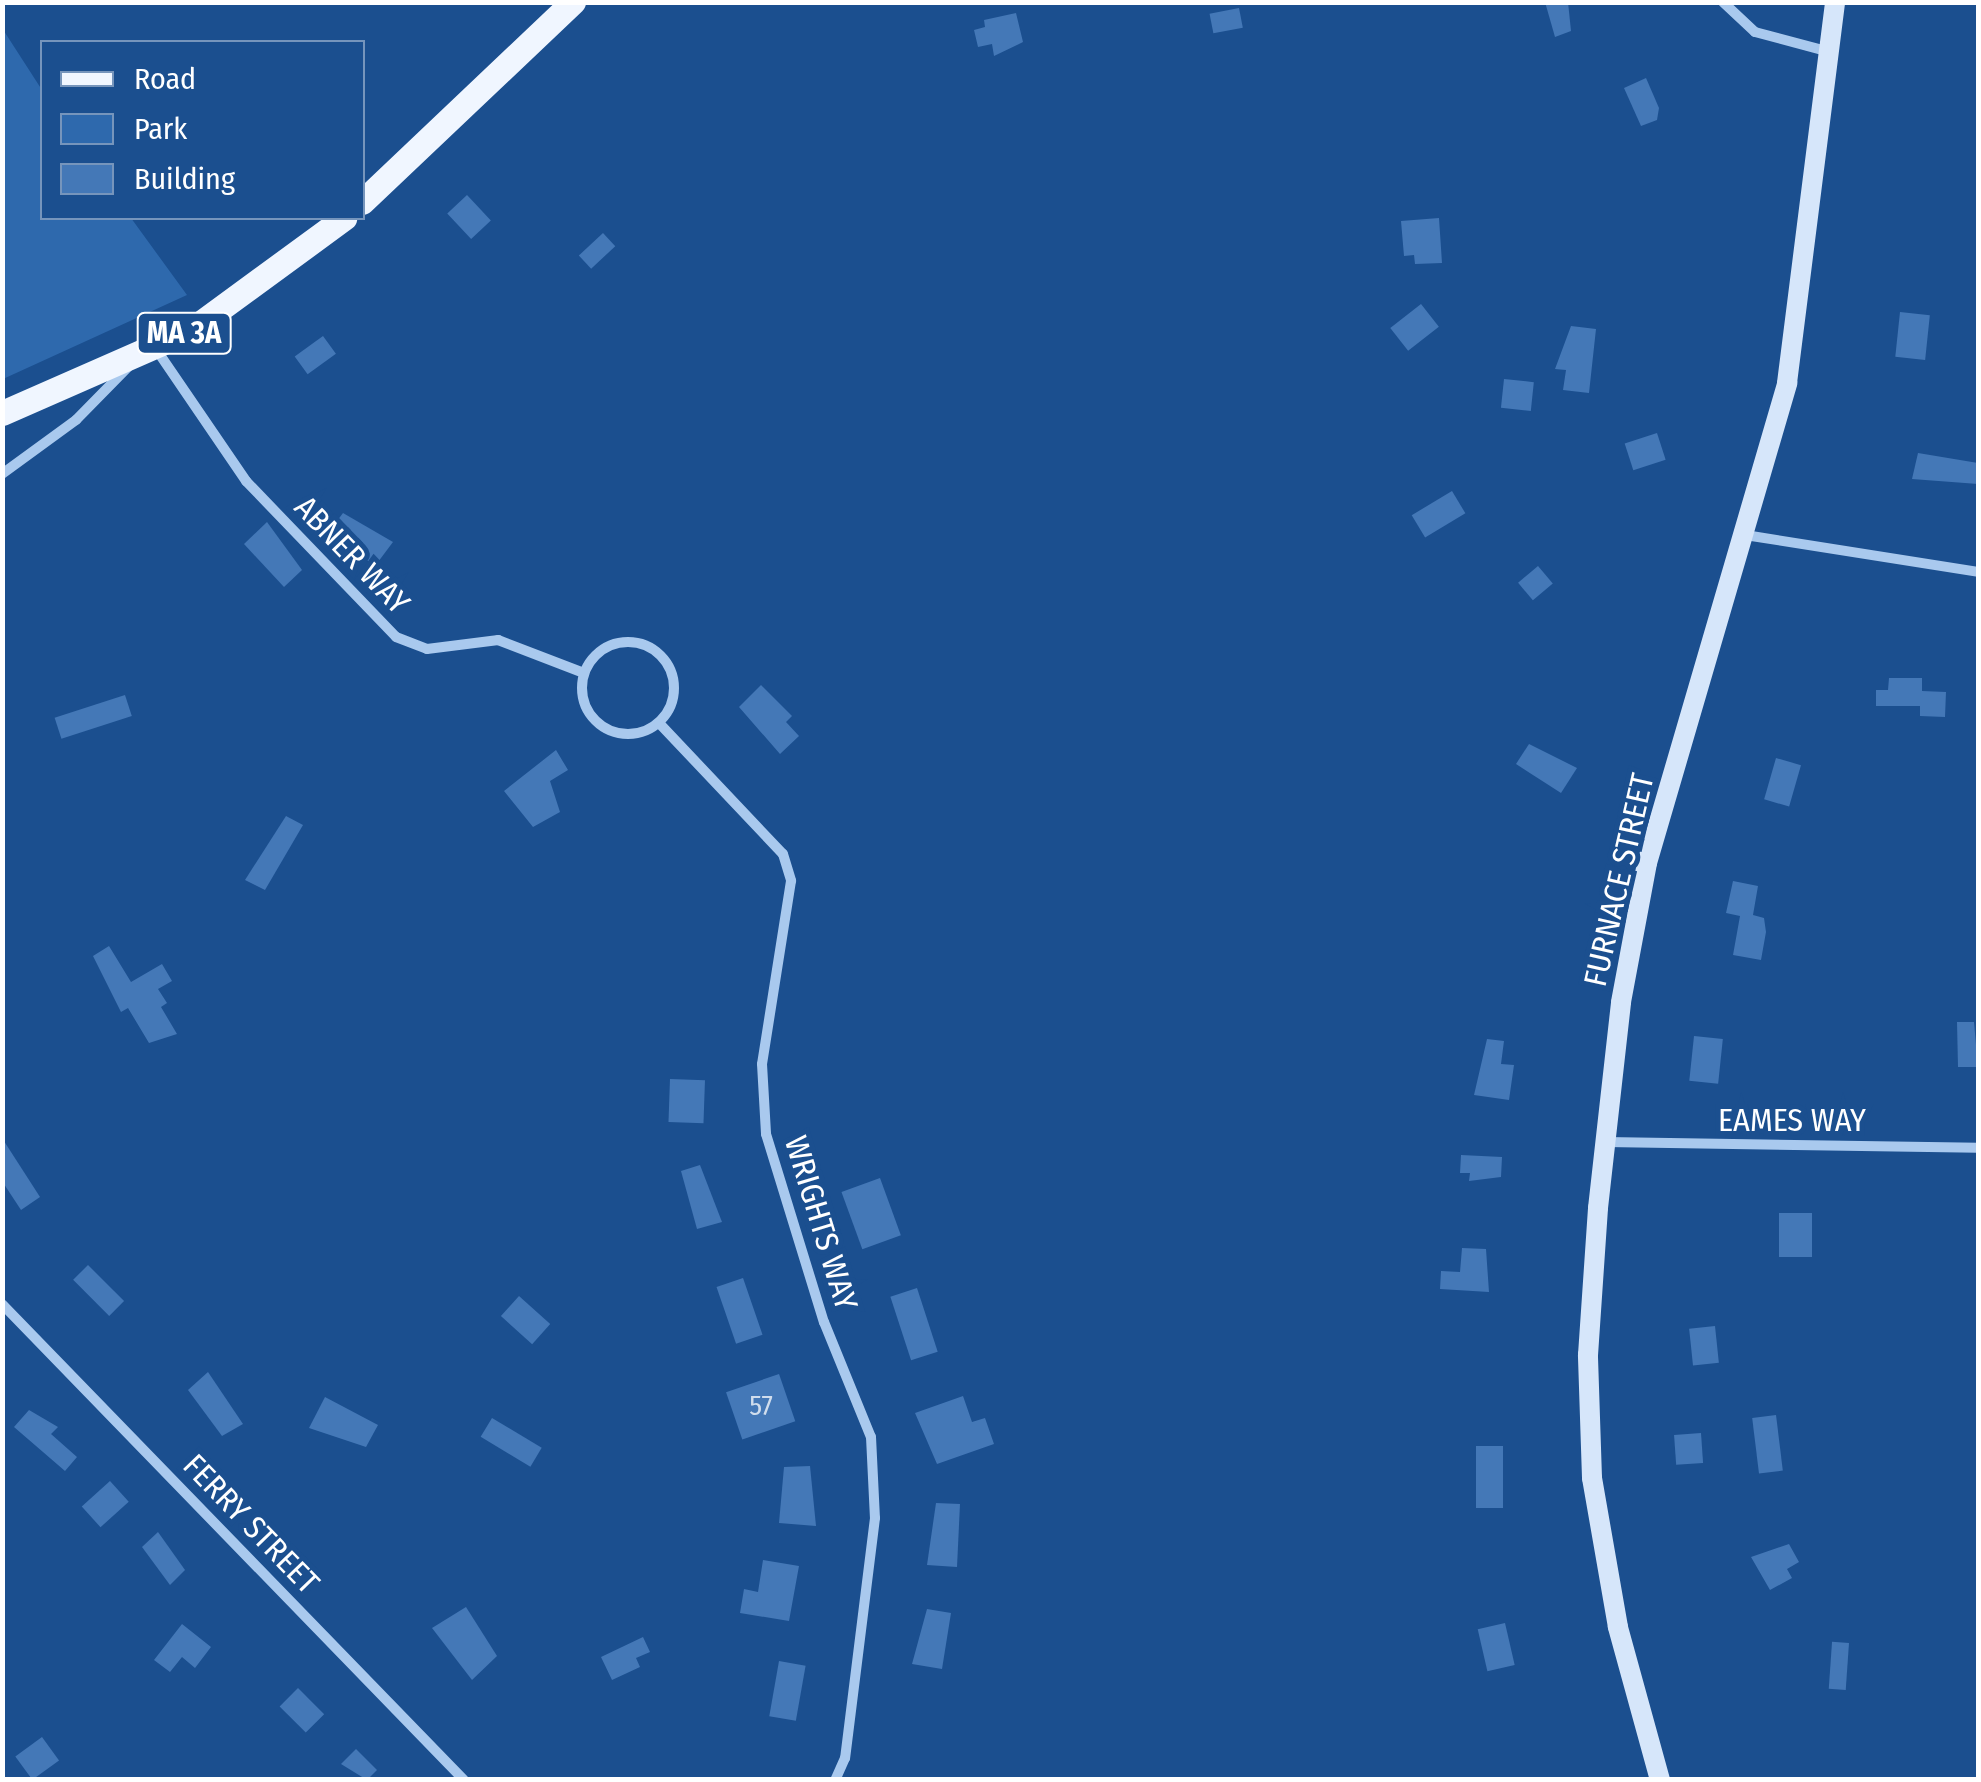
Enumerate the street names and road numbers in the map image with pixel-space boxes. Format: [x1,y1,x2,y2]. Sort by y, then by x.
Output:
road number: MA 3A [136,308,232,358]
street label: ABNER WAY [286,488,418,622]
street label: FURNACE STREET [1576,770,1662,990]
street label: EAMES WAY [1718,1101,1866,1139]
street label: WRIGHTS WAY [776,1131,866,1315]
street label: FERRY STREET [175,1446,327,1602]

